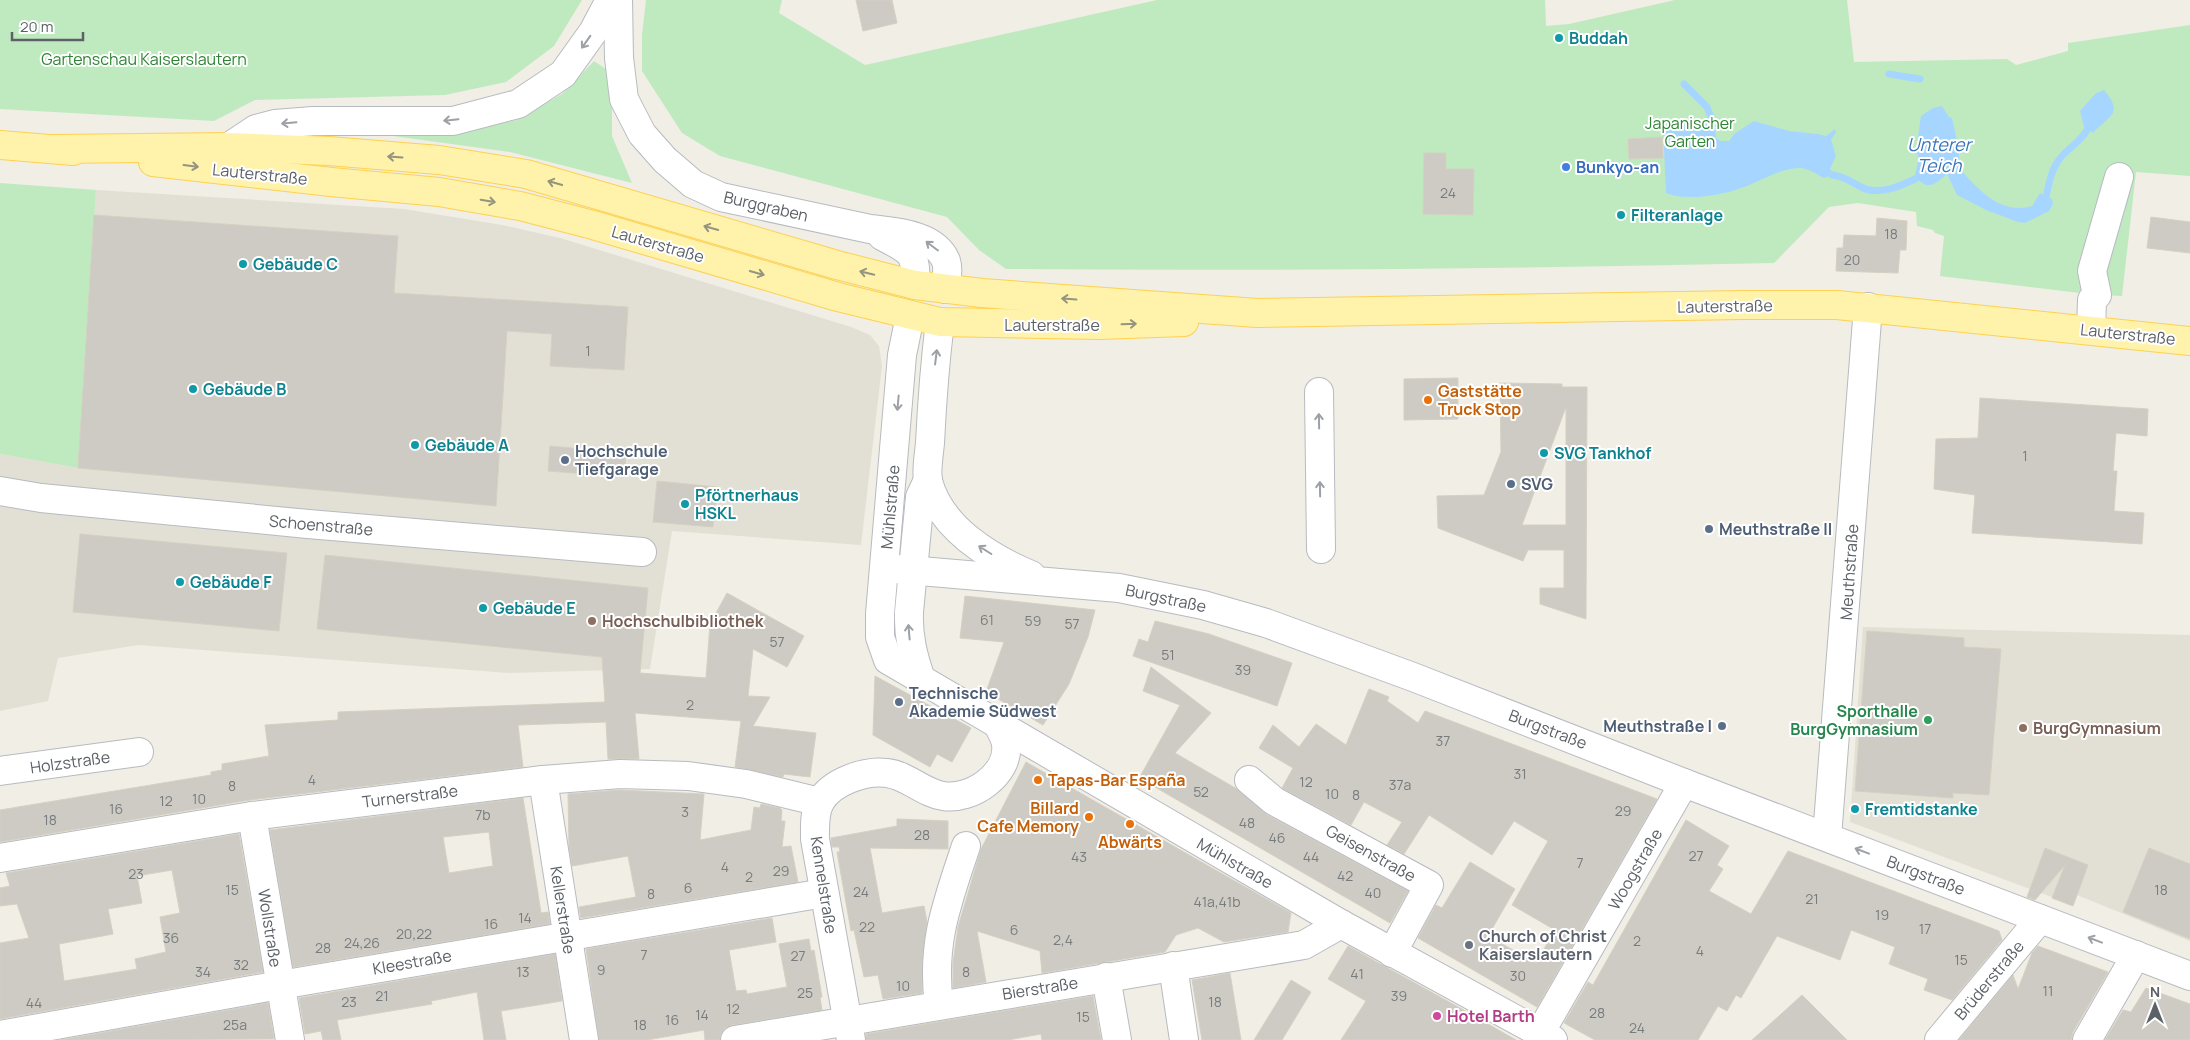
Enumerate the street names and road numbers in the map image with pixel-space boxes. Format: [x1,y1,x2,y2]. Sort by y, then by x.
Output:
street label: Lauterstraße [211,158,309,190]
street label: Burggraben [722,186,810,226]
street label: Lauterstraße [609,220,707,268]
street label: Lauterstraße [1677,294,1773,318]
street label: Lauterstraße [1004,314,1100,336]
street label: Lauterstraße [2079,318,2177,350]
street label: Mühlstraße [875,464,905,550]
street label: Schoenstraße [268,509,374,541]
street label: Meuthstraße [1835,523,1863,621]
street label: Burgstraße [1123,579,1209,617]
street label: Burgstraße [1506,704,1590,754]
street label: Holzstraße [29,745,111,779]
street label: Turnerstraße [361,779,459,813]
street label: Geisenstraße [1322,819,1420,887]
street label: Woogstraße [1603,824,1667,914]
street label: Mühlstraße [1193,832,1277,894]
street label: Kennelstraße [805,835,843,935]
street label: Burgstraße [1884,850,1968,900]
street label: Kellerstraße [545,865,581,955]
street label: Wollstraße [253,887,287,969]
street label: Brüderstraße [1949,936,2029,1024]
street label: Kleestraße [371,944,453,980]
street label: Bierstraße [1001,971,1079,1005]

